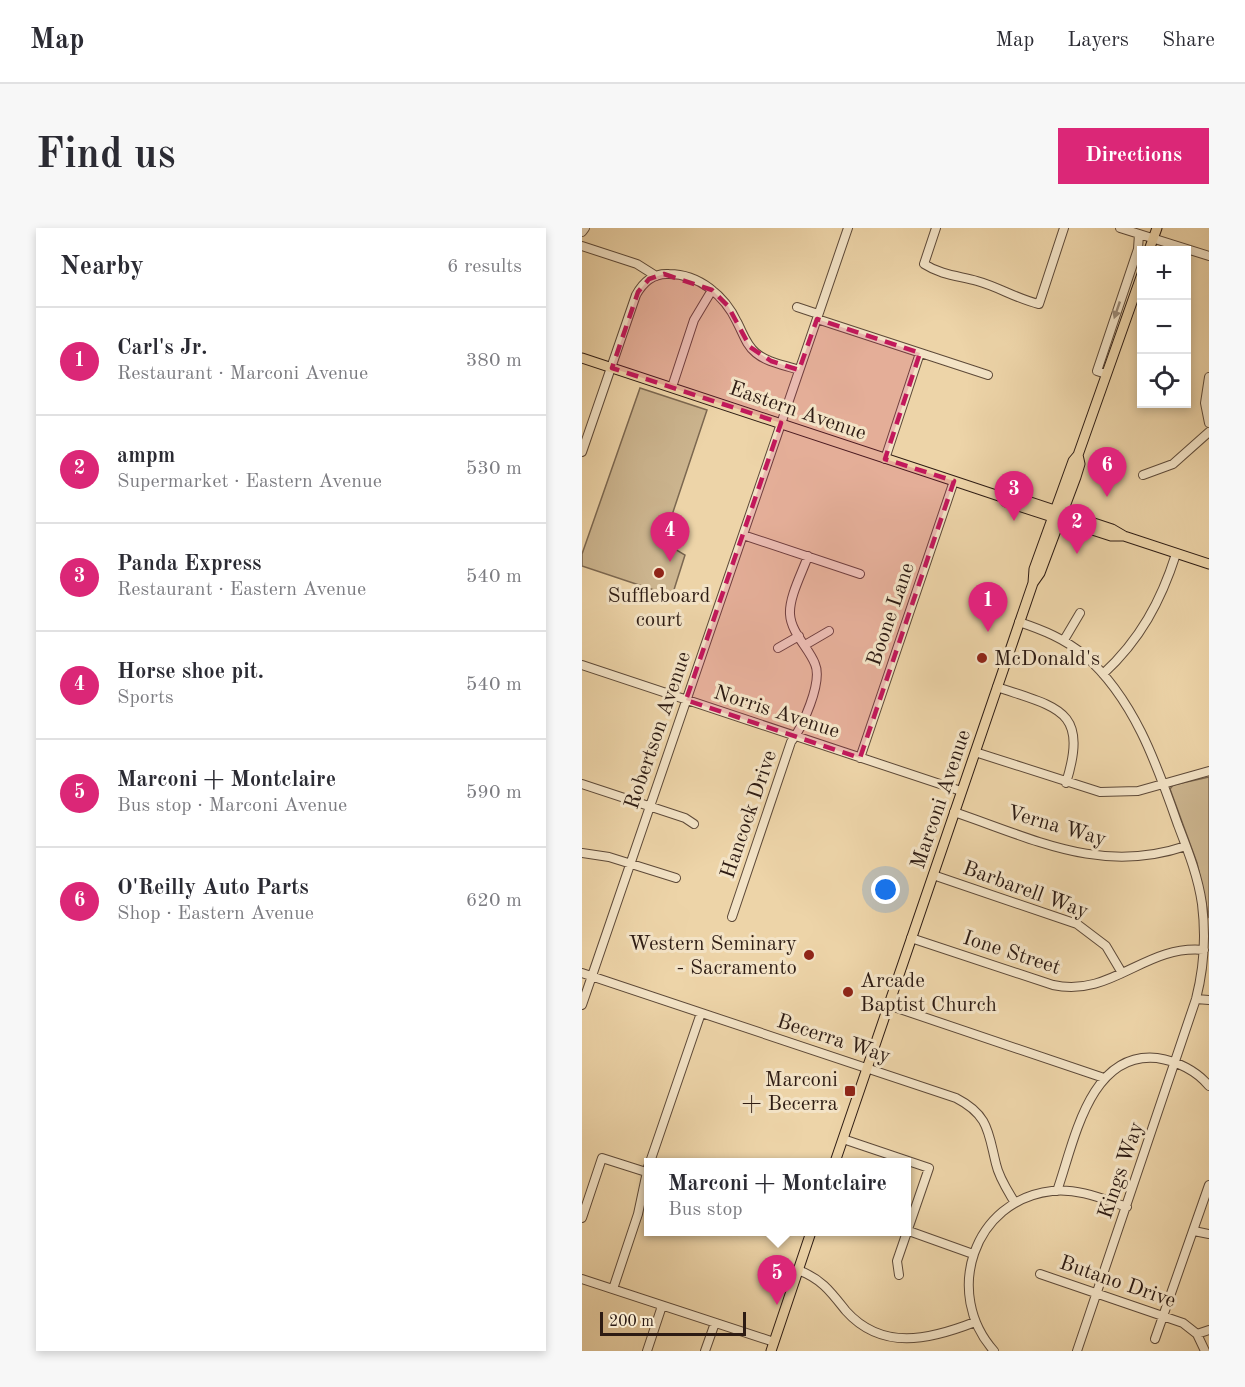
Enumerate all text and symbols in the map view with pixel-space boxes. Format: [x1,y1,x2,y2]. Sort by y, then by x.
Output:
text: Map [30,27,84,55]
text: Map [995,30,1034,51]
text: Layers [1067,30,1129,51]
text: Share [1162,30,1215,51]
button: Directions [1058,128,1209,184]
text: Find us [36,135,175,177]
map controls [1137,246,1191,408]
button: + [1137,246,1191,300]
text: Nearby [60,254,144,280]
text: 6 results [447,257,522,277]
button: − [1137,300,1191,354]
one-way arrow [1112,301,1122,319]
text: Carl's Jr. [117,337,208,359]
text: 1 [74,351,85,371]
text: 380 m [466,351,522,371]
button: locate [1137,354,1191,408]
text: Restaurant · Marconi Avenue [117,364,368,384]
street label: Eastern Avenue [726,378,869,445]
text: ampm [117,445,175,467]
pin: 6 [1088,448,1126,497]
text: 2 [74,459,85,479]
text: 530 m [466,459,522,479]
text: Supermarket · Eastern Avenue [117,472,382,492]
pin: 3 [994,472,1034,521]
pin: 2 [1058,504,1096,554]
pin: 4 [650,512,689,562]
text: Panda Express [117,553,262,575]
street label: Boone Lane [864,560,919,669]
marker: Suffleboard court [652,566,666,580]
text: 3 [74,567,85,587]
text: 540 m [466,567,522,587]
text: Restaurant · Eastern Avenue [117,580,366,600]
pin: 1 [968,582,1008,632]
place label: Suffleboard court [607,586,711,631]
street label: Robertson Avenue [622,649,695,812]
place label: McDonald's [994,649,1100,670]
marker: McDonald's [975,651,989,665]
text: Horse shoe pit. [117,661,264,683]
text: 4 [74,675,85,695]
text: 540 m [466,675,522,695]
street label: Norris Avenue [711,682,842,743]
text: Sports [117,688,174,708]
street label: Marconi Avenue [908,727,975,872]
street label: Hancock Drive [718,748,781,881]
text: Marconi + Montclaire [117,769,336,791]
text: 5 [74,783,85,803]
text: 590 m [466,783,522,803]
text: Bus stop · Marconi Avenue [117,796,347,816]
street label: Verna Way [1005,802,1108,851]
street label: Barbarell Way [960,858,1091,923]
your location [871,875,900,904]
text: O'Reilly Auto Parts [117,877,309,899]
text: 6 [74,891,85,911]
text: 620 m [466,891,522,911]
text: Shop · Eastern Avenue [117,904,314,924]
street label: Ione Street [960,928,1063,979]
place label: Western Seminary - Sacramento [628,934,797,979]
marker: Western Seminary - Sacramento [802,948,816,962]
place label: Arcade Baptist Church [860,971,997,1016]
marker: Arcade Baptist Church [841,985,855,999]
street label: Becerra Way [774,1011,893,1068]
place label: Marconi + Becerra [742,1070,838,1115]
marker: Marconi + Becerra [843,1084,857,1098]
street label: Kings Way [1095,1119,1148,1222]
popup [644,1158,911,1236]
text: Marconi + Montclaire [668,1173,887,1195]
text: Bus stop [668,1200,743,1220]
street label: Butano Drive [1057,1253,1178,1312]
pin: 5 [758,1256,796,1305]
scale bar [600,1309,746,1336]
text: 200 m [609,1314,654,1330]

